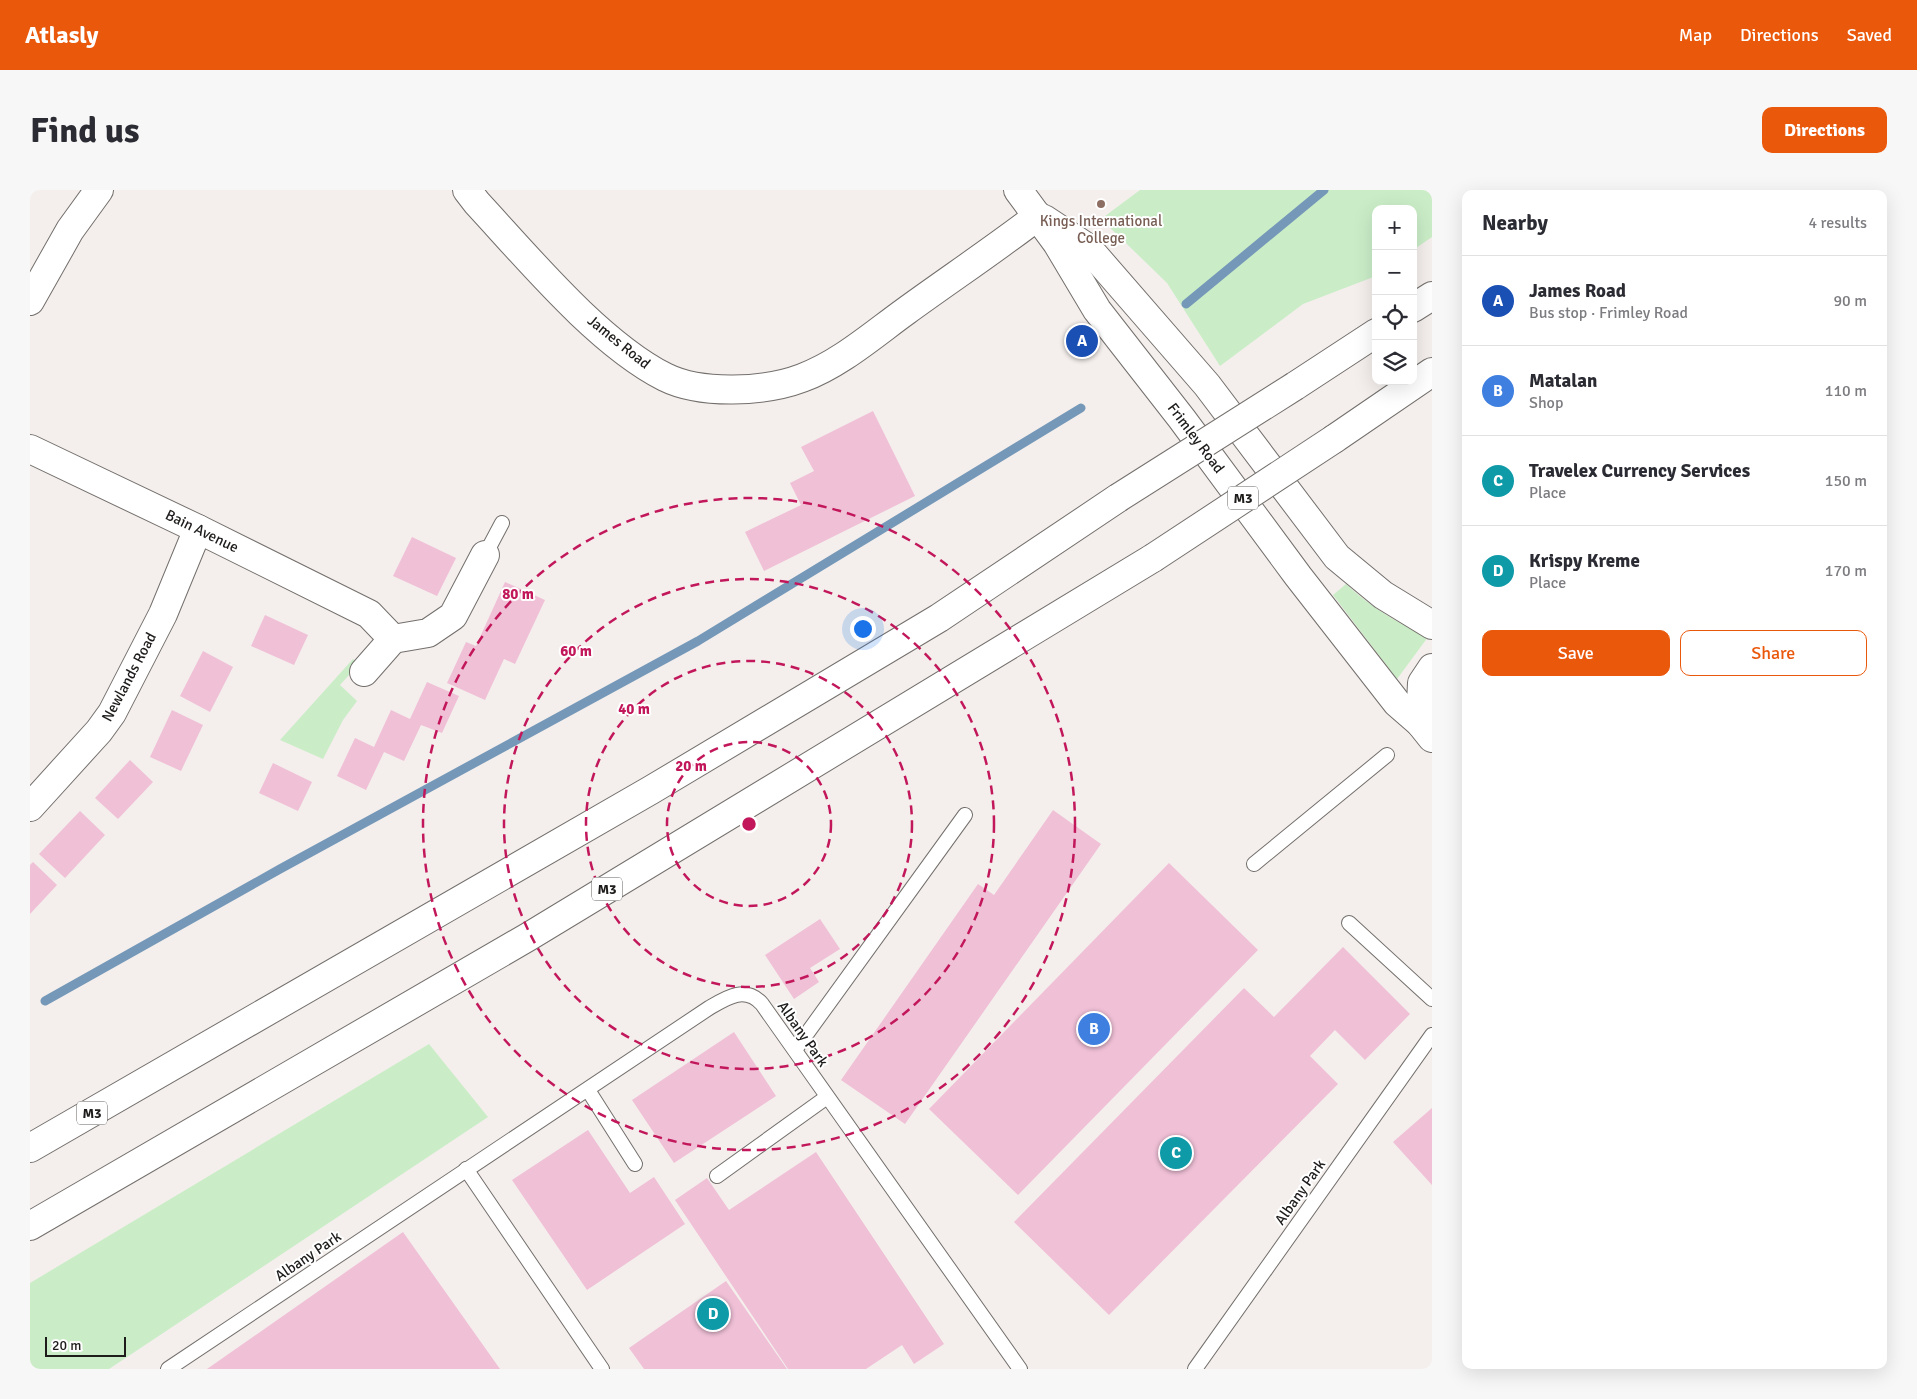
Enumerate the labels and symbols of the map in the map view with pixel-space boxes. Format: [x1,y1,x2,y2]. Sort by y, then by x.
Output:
marker: Kings International College [1095,198,1107,210]
place label: Kings International College [1040,212,1162,247]
street label: James Road [584,311,654,373]
pin: A [1066,322,1098,360]
street label: Frimley Road [1164,399,1228,477]
road number: M3 [1228,486,1258,510]
street label: Bain Avenue [162,506,242,556]
text: 80 m [502,585,534,603]
your location [850,616,876,642]
street label: Newlands Road [98,629,160,725]
text: 60 m [560,642,592,660]
text: 40 m [618,700,650,718]
text: 20 m [675,757,707,775]
centre of rings [740,815,758,833]
road number: M3 [592,878,622,901]
street label: Albany Park [774,998,832,1071]
pin: B [1078,1010,1110,1048]
road number: M3 [77,1101,107,1124]
pin: C [1160,1134,1192,1172]
street label: Albany Park [1271,1155,1329,1228]
street label: Albany Park [271,1227,345,1285]
pin: D [697,1295,729,1333]
scale bar [45,1334,126,1357]

